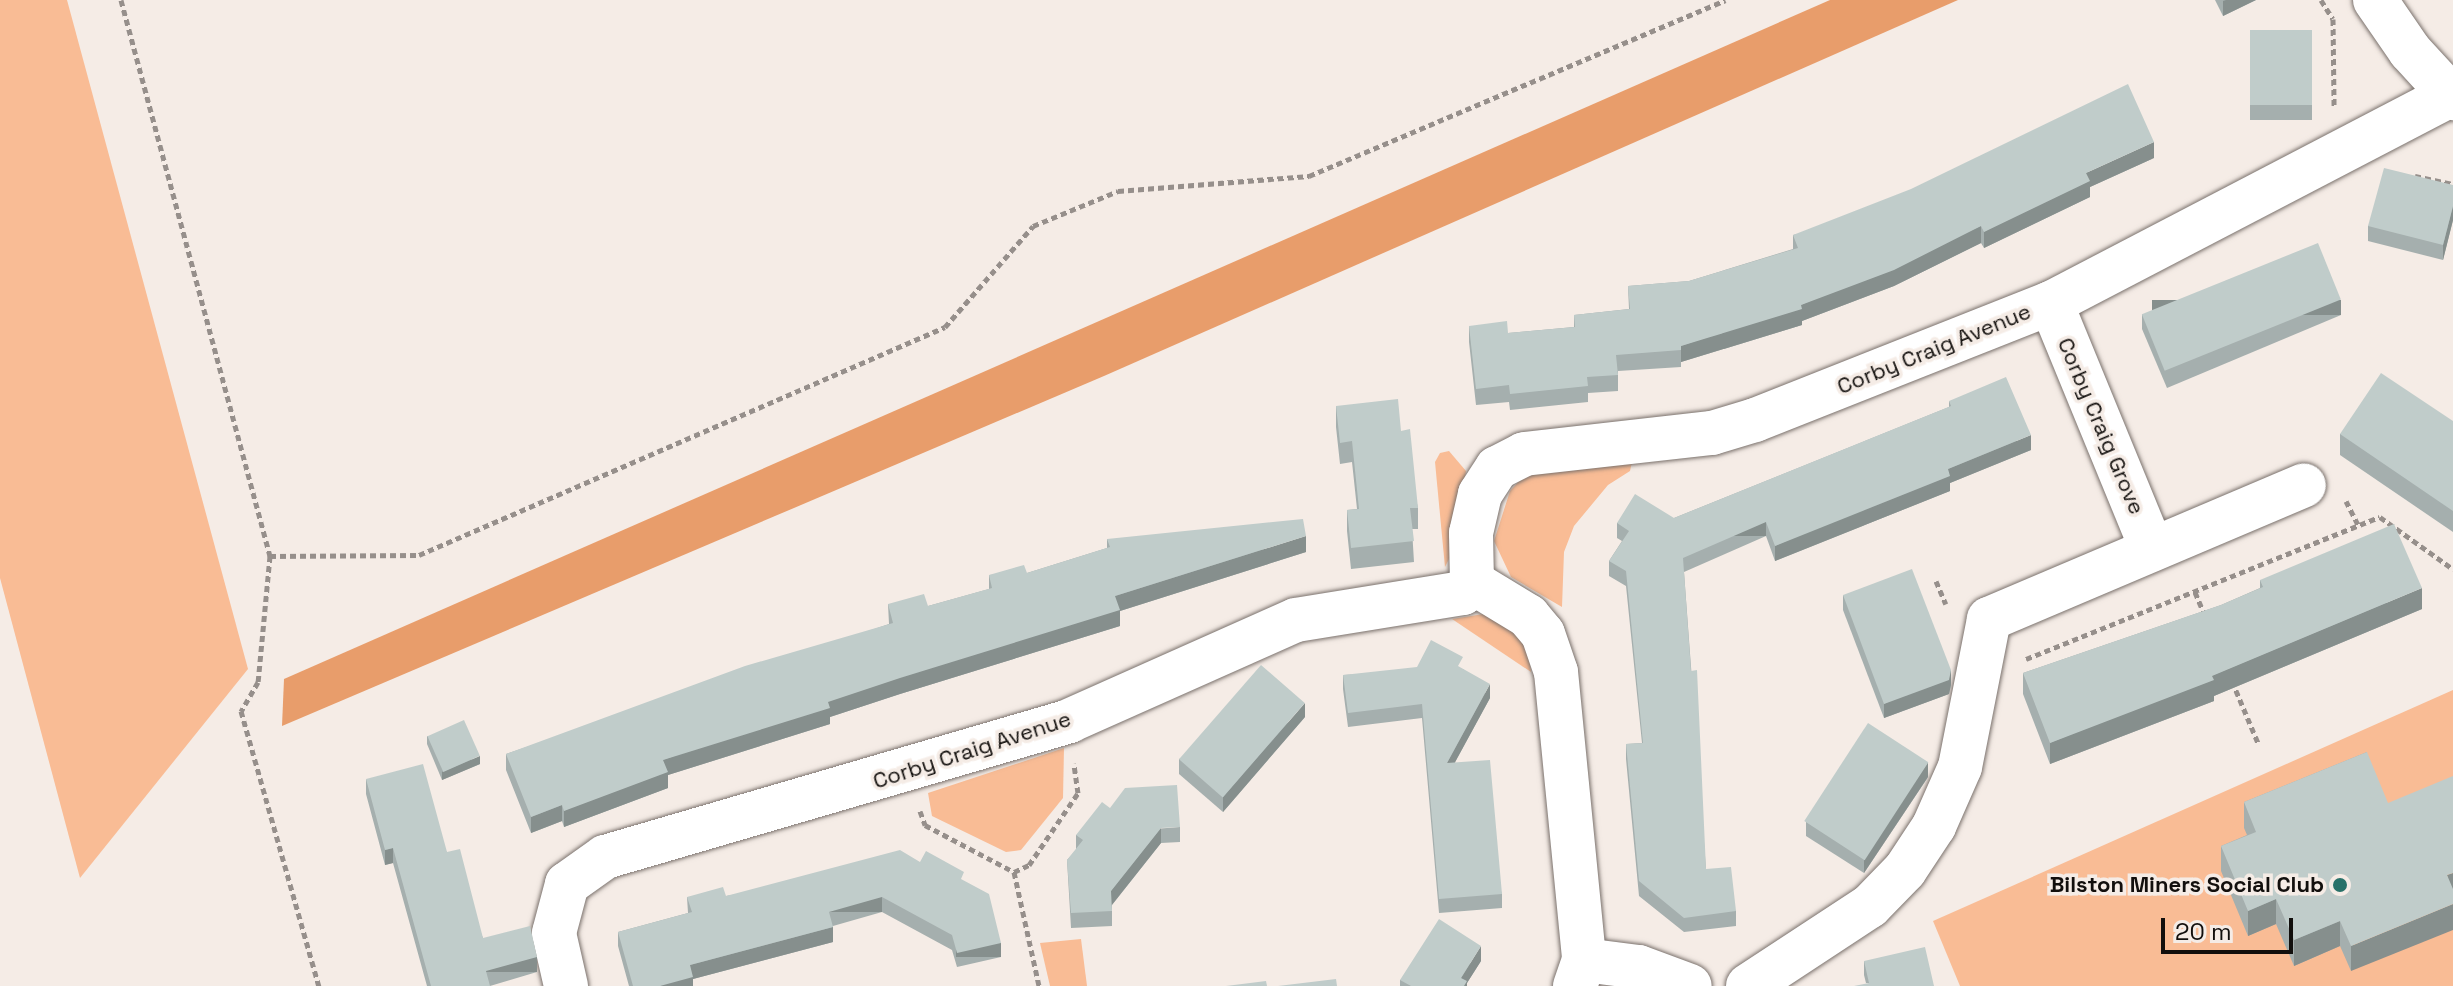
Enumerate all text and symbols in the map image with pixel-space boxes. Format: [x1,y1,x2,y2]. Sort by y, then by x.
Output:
street label: Corby Craig Avenue [1833,298,2035,400]
street label: Corby Craig Grove [2052,334,2150,518]
street label: Corby Craig Avenue [870,705,1074,795]
place label: Bilston Miners Social Club [2050,872,2324,898]
marker: Bilston Miners Social Club [2331,876,2349,894]
scale bar [2165,902,2297,952]
text: 20 m [2175,916,2232,947]

